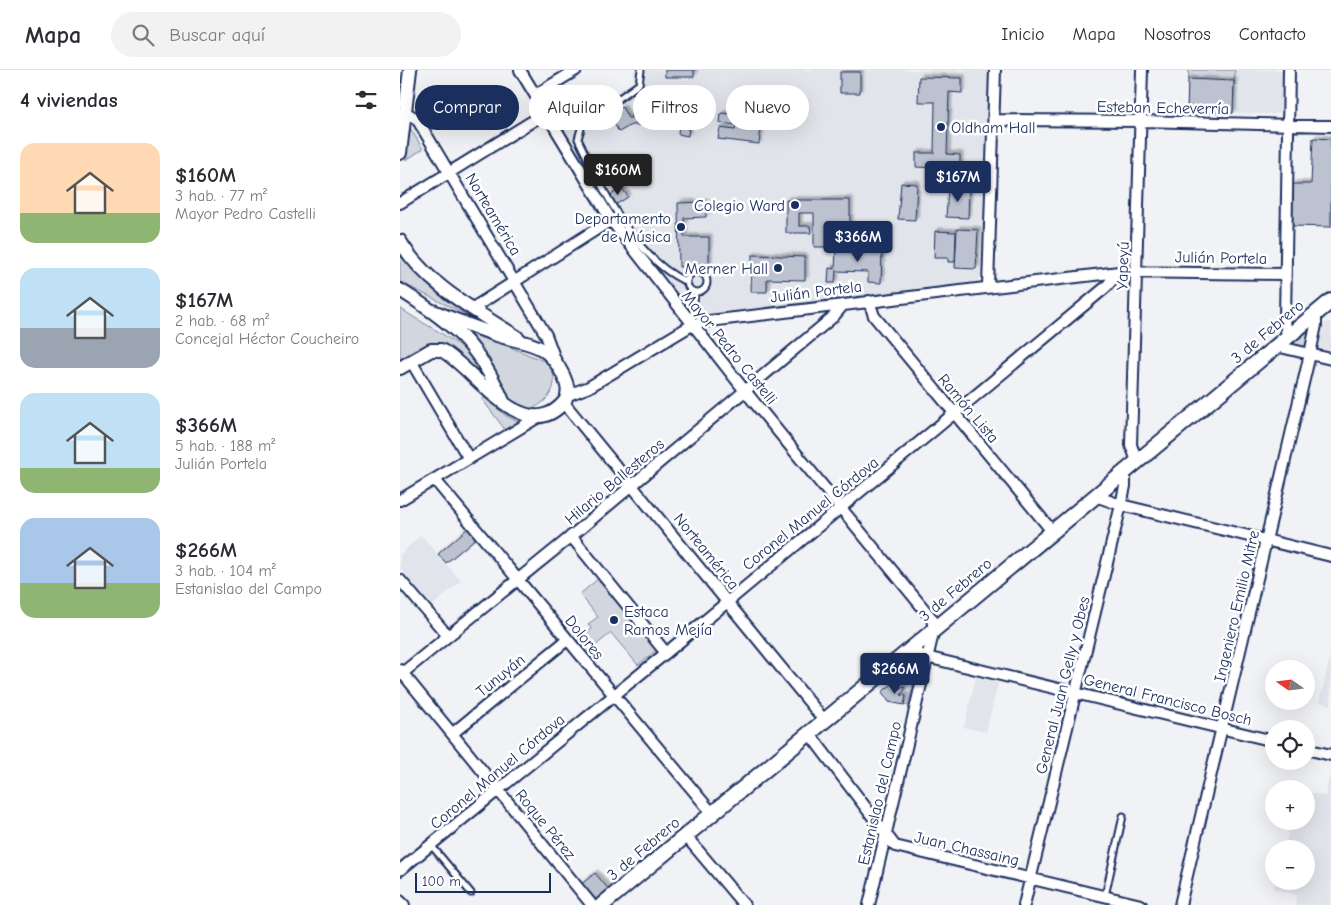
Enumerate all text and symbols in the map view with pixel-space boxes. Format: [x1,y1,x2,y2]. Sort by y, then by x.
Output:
search box [111,12,461,57]
text: Mapa [25,21,81,49]
icon: search [129,21,157,49]
text: Buscar aquí [169,24,265,46]
text: Inicio [1001,24,1045,45]
text: Mapa [1073,24,1116,45]
text: Nosotros [1144,24,1211,45]
text: Contacto [1239,24,1306,45]
chip: Comprar [415,85,519,130]
chip: Alquilar [529,85,623,130]
chip: Filtros [633,85,716,130]
chip: Nuevo [726,85,809,130]
icon: filters [352,86,380,114]
text: 4 viviendas [20,88,118,112]
street label: Esteban Echeverría [1097,98,1229,118]
place label: Oldham Hall [951,119,1036,137]
marker: Oldham Hall [935,121,947,133]
pin: $160M [583,154,653,196]
pin: $167M [923,160,993,203]
text: $160M [595,161,641,179]
icon: home [60,163,120,223]
text: $160M [175,163,236,187]
text: $167M [936,168,980,186]
street label: Norteamérica [461,170,525,259]
text: 3 hab. · 77 m² [175,187,267,205]
place label: Colegio Ward [694,197,785,215]
marker: Colegio Ward [789,199,801,211]
text: Mayor Pedro Castelli [175,205,316,223]
place label: Departamento de Música [575,210,671,246]
pin: $366M [823,220,893,263]
marker: Departamento de Música [675,221,687,233]
text: $366M [834,228,882,246]
street label: Yapeyú [1113,241,1133,291]
street label: Julián Portela [1175,248,1267,268]
place label: Merner Hall [685,260,768,278]
marker: Merner Hall [772,262,784,274]
street label: Julián Portela [769,277,863,307]
street label: Mayor Pedro Castelli [678,287,781,408]
icon: home [60,288,120,348]
text: $167M [175,288,233,312]
street label: 3 de Febrero [1228,296,1307,367]
text: 2 hab. · 68 m² [175,312,269,330]
text: Concejal Héctor Coucheiro [175,330,359,348]
street label: Ramón Lista [934,371,1002,447]
icon: home [60,413,120,473]
text: $366M [175,413,237,437]
street label: Hilario Ballesteros [561,435,668,528]
text: 5 hab. · 188 m² [175,437,275,455]
street label: Coronel Manuel Córdova [739,453,882,574]
text: Julián Portela [175,455,267,473]
street label: Norteamérica [670,510,742,593]
street label: Ingeniero Emilio Mitre [1211,529,1263,684]
icon: home [60,538,120,598]
text: $266M [175,538,237,562]
street label: 3 de Febrero [916,554,995,625]
text: 3 hab. · 104 m² [175,562,276,580]
text: Estanislao del Campo [175,580,322,598]
street label: General Juan Gelly y Obes [1032,594,1094,776]
place label: Estaca Ramos Mejía [624,603,712,639]
street label: Dolores [561,612,608,663]
marker: Estaca Ramos Mejía [608,614,620,626]
street label: Tunuyán [473,651,529,701]
pin: $266M [860,652,930,695]
text: $266M [871,660,919,678]
north arrow [1265,660,1315,710]
map controls [1265,660,1315,890]
street label: General Francisco Bosch [1082,670,1254,730]
street label: Coronel Manuel Córdova [427,710,568,833]
street label: Estanislao del Campo [855,720,905,867]
button: locate [1265,720,1315,770]
button: + [1265,780,1315,830]
street label: Roque Pérez [512,786,579,863]
street label: 3 de Febrero [604,813,683,884]
street label: Juan Chassaing [913,828,1021,870]
button: − [1265,840,1315,890]
scale bar [415,870,551,893]
text: 100 m [422,873,461,890]

